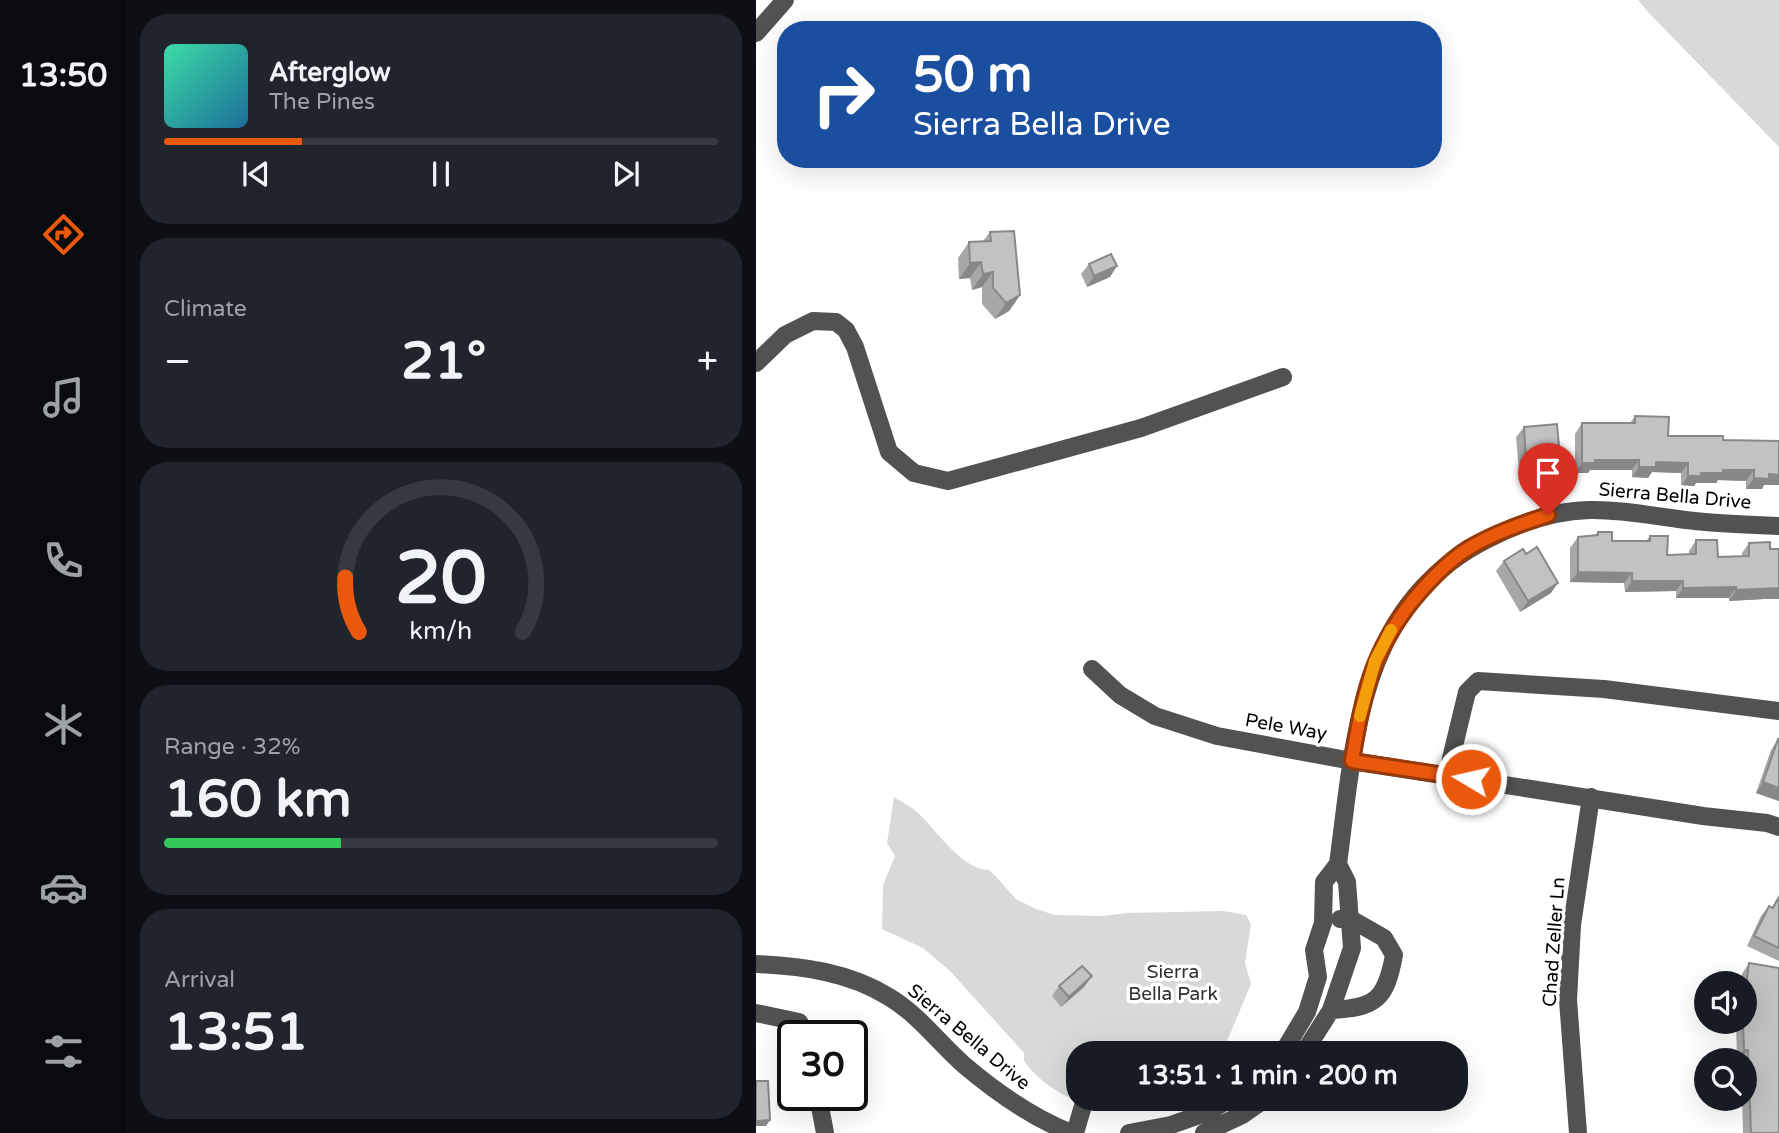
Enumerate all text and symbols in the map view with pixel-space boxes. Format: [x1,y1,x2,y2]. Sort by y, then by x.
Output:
text: 50 m [913,46,1032,105]
icon: right [798,49,889,140]
text: 13:50 [19,57,107,95]
text: Afterglow [269,57,391,88]
text: The Pines [269,88,375,116]
text: Sierra Bella Drive [913,106,1171,144]
icon: previous [237,155,275,193]
icon: pause [422,155,460,193]
icon: next [607,155,645,193]
icon: directions [39,210,88,259]
text: Climate [164,295,247,323]
text: 21° [401,330,486,393]
text: − [164,339,191,385]
text: + [697,339,718,385]
icon: music [39,373,88,422]
pin [1518,443,1578,515]
icon: arrive [1529,454,1567,492]
street label: Sierra Bella Drive [1598,478,1752,514]
icon: phone [39,536,88,585]
text: 20 [395,536,487,624]
text: km/h [410,616,472,646]
icon: climate [39,700,88,749]
street label: Pele Way [1243,709,1329,745]
text: Range · 32% [164,733,300,761]
position arrow [1434,742,1508,816]
text: 160 km [164,768,352,831]
icon: car [39,863,88,912]
street label: Chad Zeller Ln [1538,876,1570,1008]
park label: Sierra Bella Park [1128,961,1218,1005]
text: Arrival [164,966,235,994]
map controls [1694,971,1757,1111]
button: sound [1694,971,1757,1034]
street label: Sierra Bella Drive [903,979,1035,1095]
text: 13:51 [164,1001,308,1064]
speed limit sign: 30 [777,1020,868,1111]
icon: filters [39,1027,88,1076]
button: search [1694,1048,1757,1111]
text: 13:51 · 1 min · 200 m [1136,1060,1398,1091]

